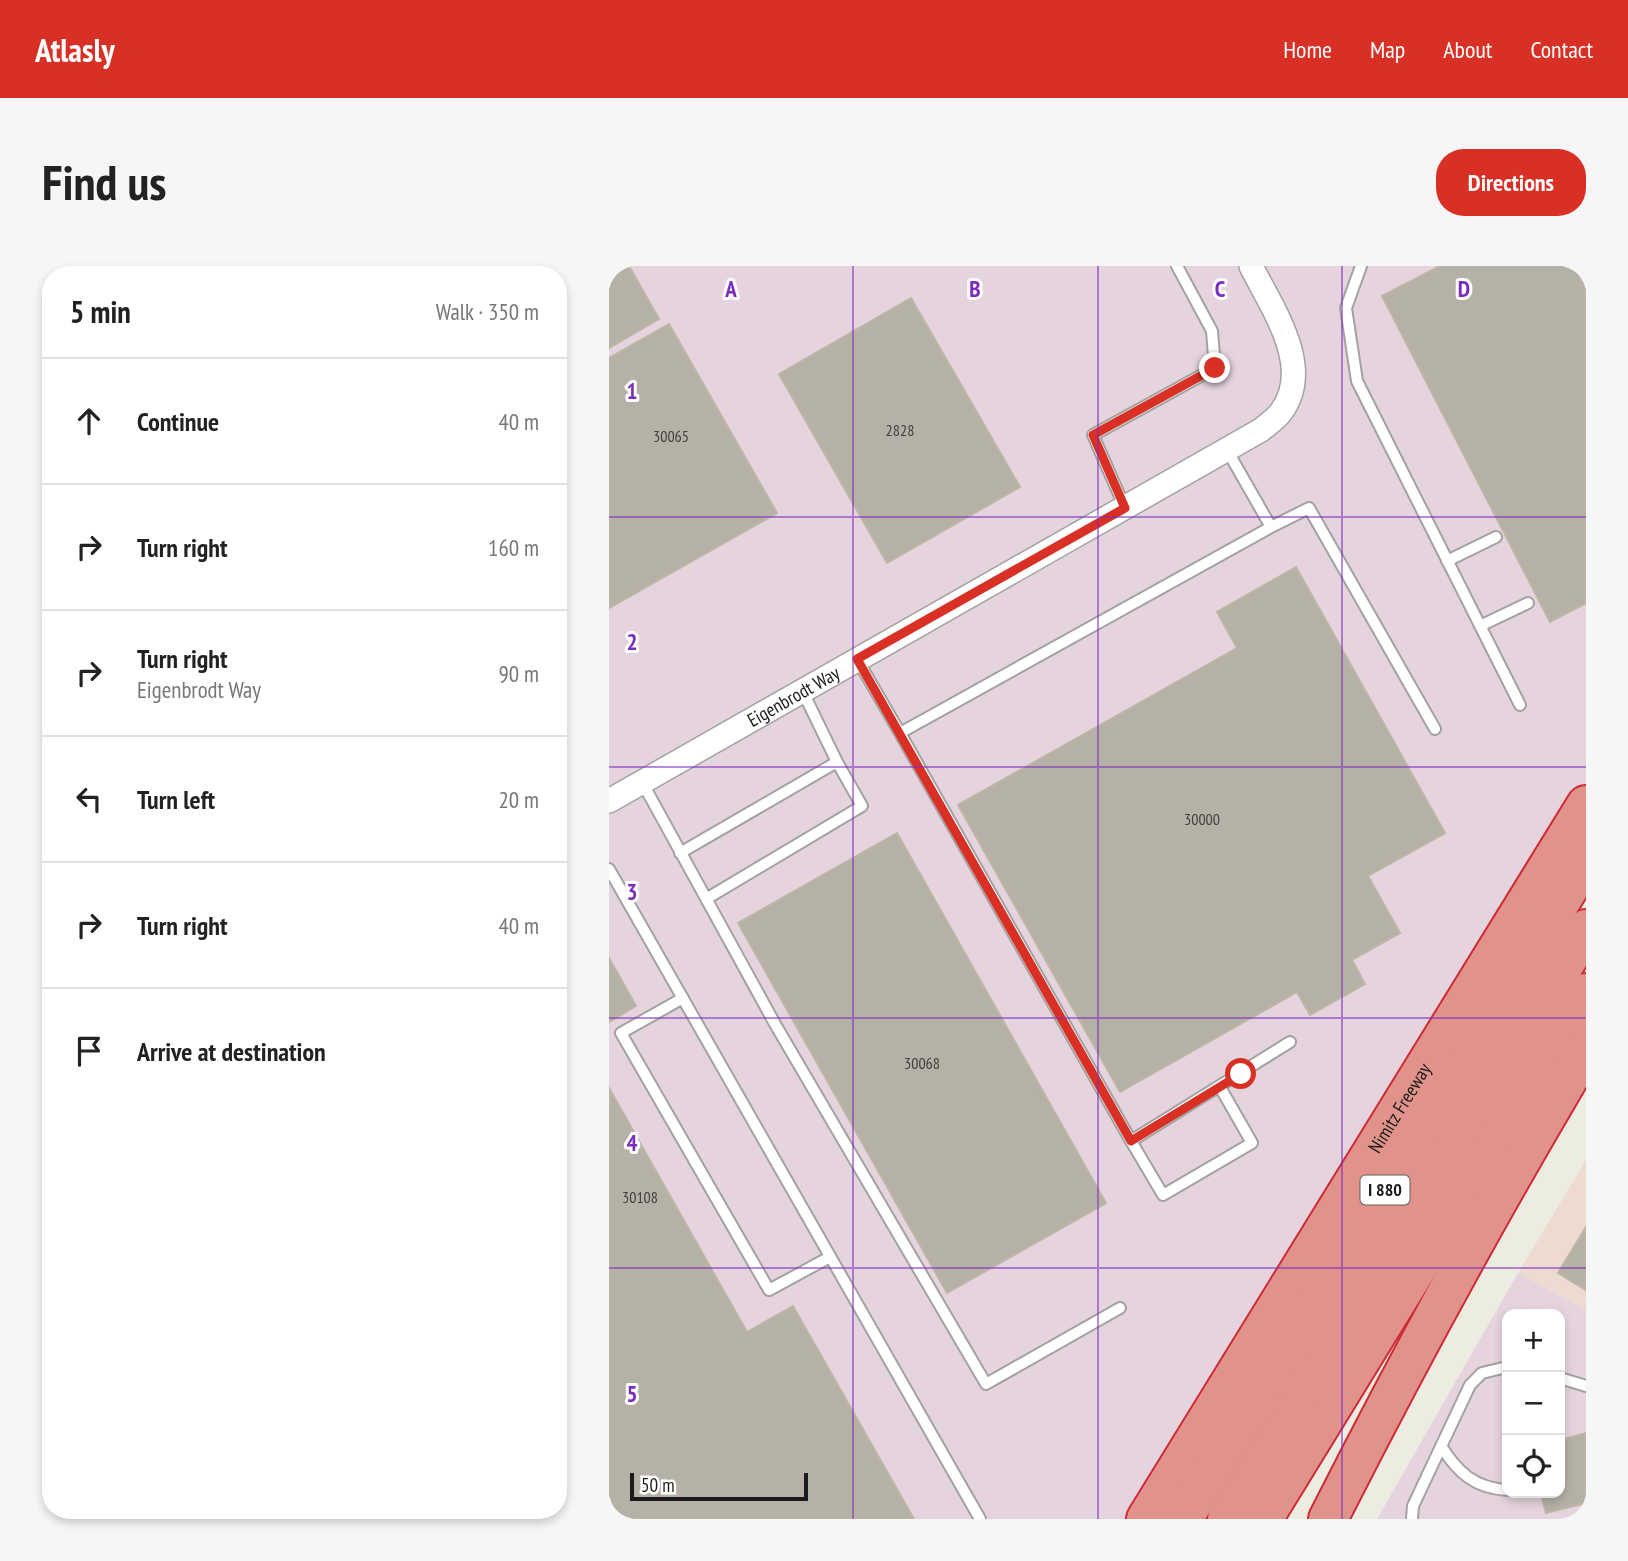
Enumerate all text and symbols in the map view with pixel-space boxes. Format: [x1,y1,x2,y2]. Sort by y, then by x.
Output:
text: Atlasly [35,28,115,71]
text: Home [1283,34,1332,65]
text: Map [1370,34,1405,65]
text: About [1443,34,1492,65]
text: Contact [1530,34,1593,65]
button: Directions [1436,149,1586,216]
text: Find us [42,150,166,214]
text: A [724,274,737,303]
text: B [969,274,981,303]
text: C [1215,274,1226,303]
text: D [1458,274,1470,303]
text: 5 min [70,292,131,331]
text: Walk · 350 m [436,297,539,326]
route end [1199,352,1230,383]
text: 1 [627,376,638,405]
icon: ahead [70,402,108,440]
text: Continue [137,405,219,438]
text: 40 m [498,407,539,436]
house number: 2828 [886,420,914,440]
house number: 30065 [653,426,689,446]
icon: right [70,528,108,566]
text: Turn right [137,531,228,564]
text: 160 m [488,533,539,562]
text: 2 [627,627,638,656]
text: Turn right [137,642,228,675]
icon: right [70,654,108,692]
text: 90 m [498,659,539,688]
street label: Eigenbrodt Way [743,660,844,732]
text: Eigenbrodt Way [137,675,261,704]
icon: left [70,780,108,818]
text: Turn left [137,783,215,816]
text: 20 m [498,785,539,814]
house number: 30000 [1184,809,1220,829]
text: 3 [627,877,638,906]
icon: right [70,906,108,944]
text: Turn right [137,909,228,942]
text: 40 m [498,911,539,940]
icon: arrive [70,1032,108,1070]
text: Arrive at destination [137,1035,326,1068]
house number: 30068 [904,1053,940,1073]
route start [1225,1058,1256,1089]
street label: Nimitz Freeway [1363,1058,1437,1157]
text: 4 [627,1128,638,1157]
road number: I 880 [1361,1175,1409,1205]
house number: 30108 [622,1187,658,1207]
map controls [1502,1309,1565,1498]
button: + [1502,1309,1565,1372]
button: − [1502,1372,1565,1435]
text: 5 [627,1379,638,1408]
button: locate [1502,1435,1565,1498]
scale bar [630,1470,809,1502]
text: 50 m [641,1473,675,1497]

